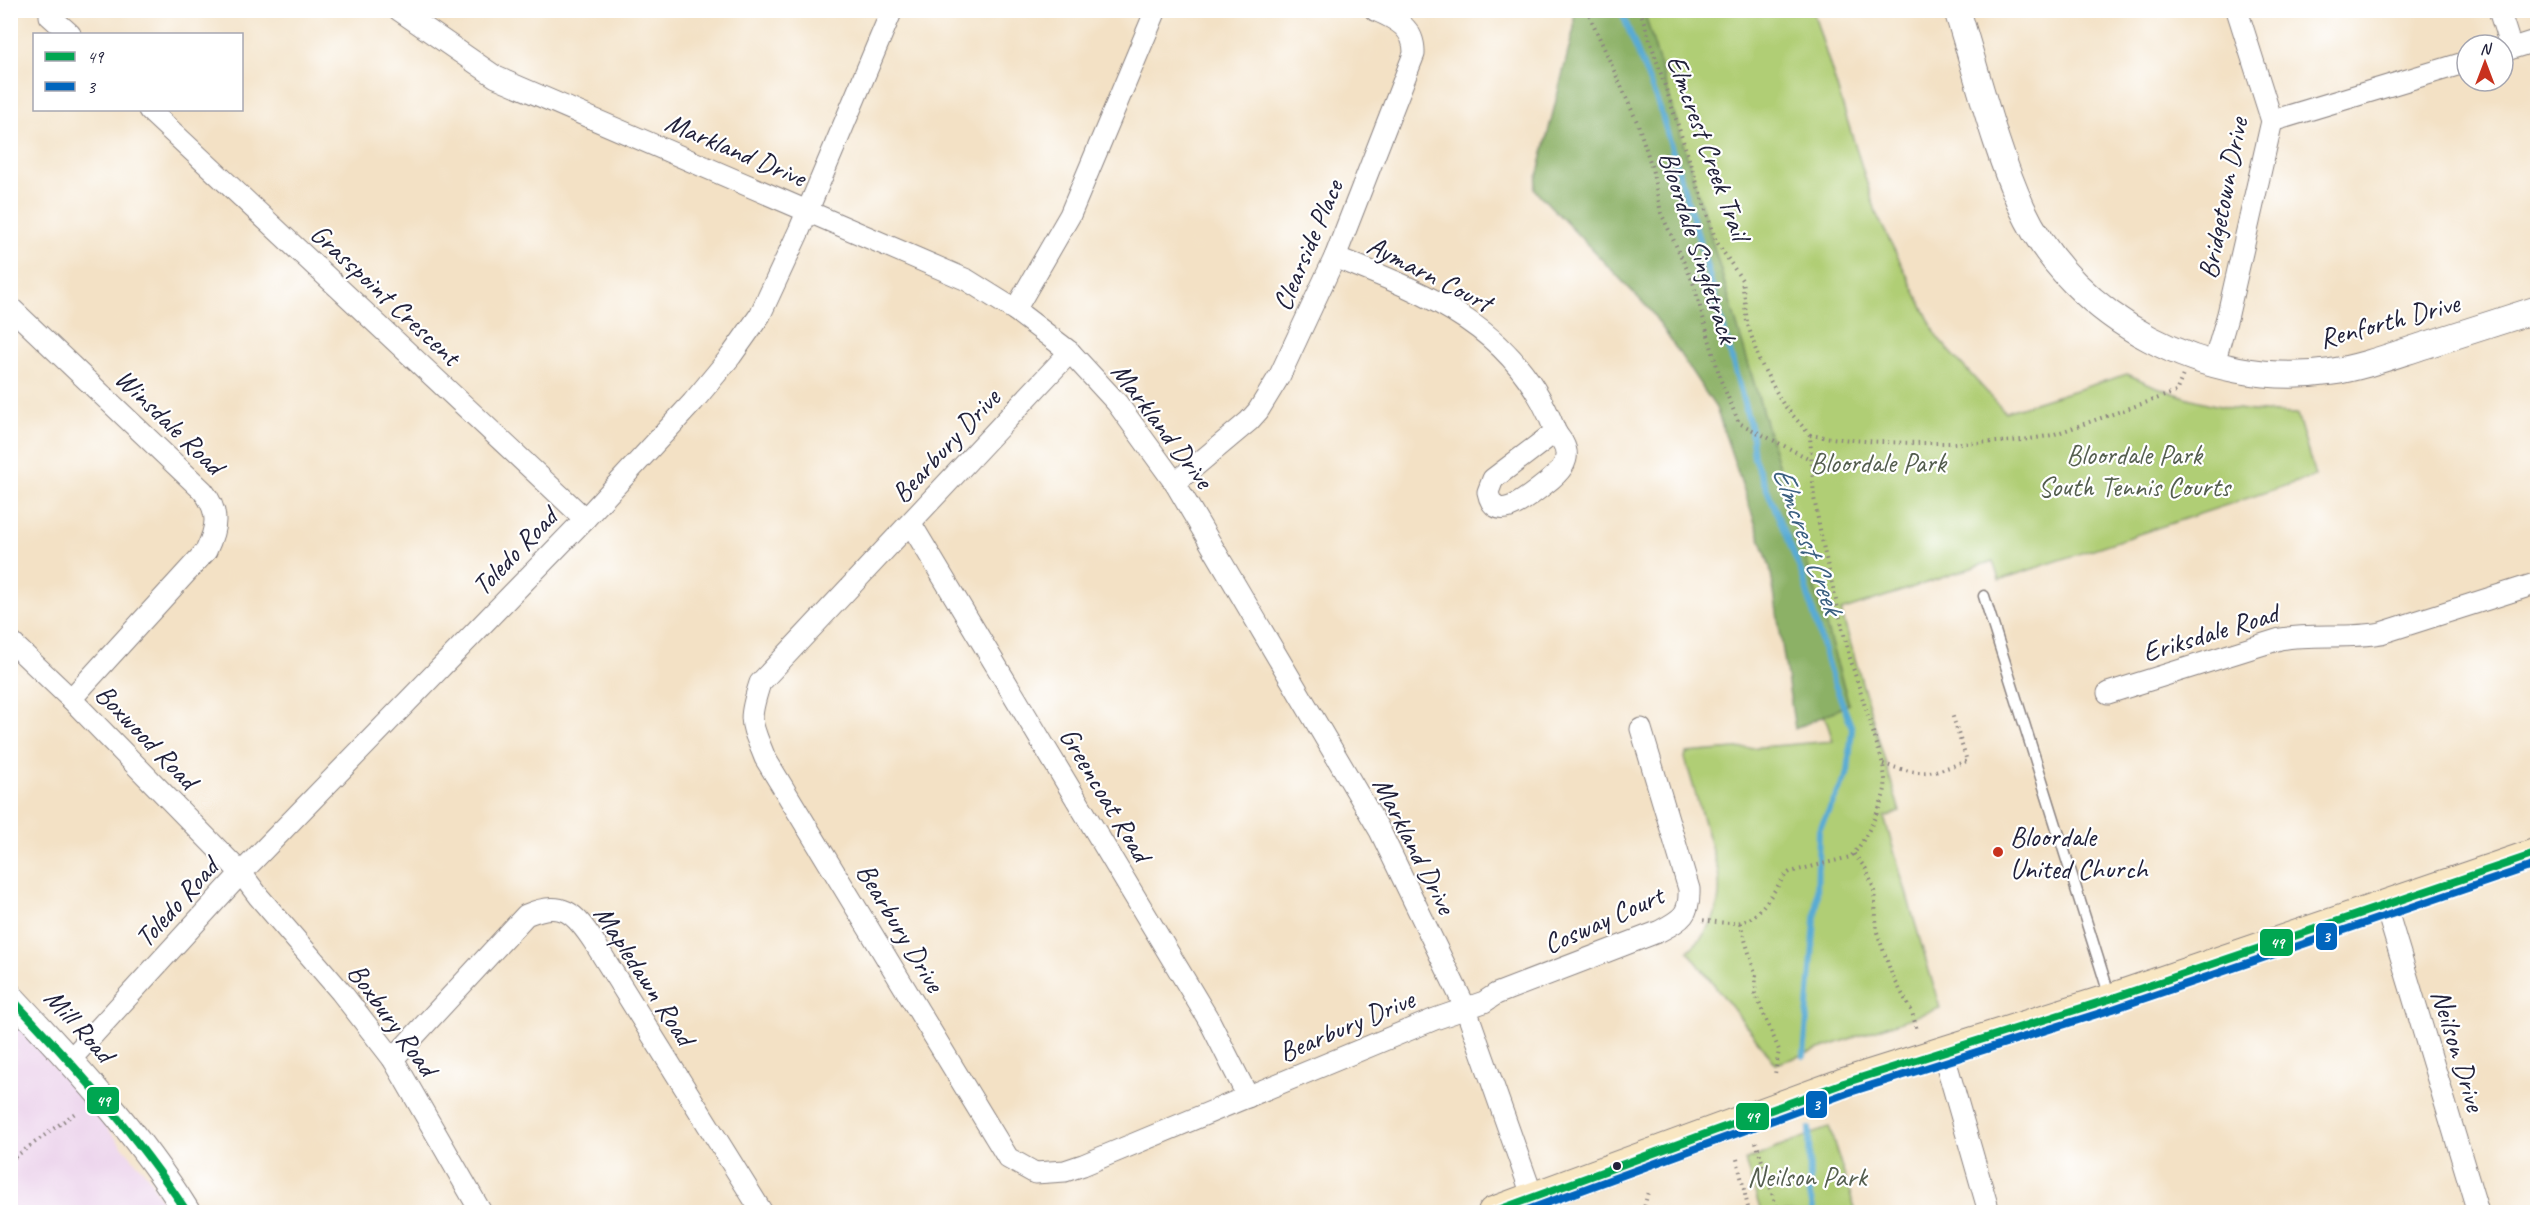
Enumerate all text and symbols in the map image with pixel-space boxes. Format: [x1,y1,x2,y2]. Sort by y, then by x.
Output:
legend [33,33,243,111]
north arrow [2455,33,2515,93]
text: N [2480,39,2493,59]
text: 49 [87,46,105,68]
street label: Elmcrest Creek Trail [1659,50,1760,249]
text: 3 [87,76,97,98]
street label: Markland Drive [660,104,813,195]
street label: Bridgetown Drive [2190,113,2256,282]
street label: Bloordale Singletrack [1651,147,1747,349]
street label: Clearside Place [1264,173,1351,316]
street label: Grasspoint Crescent [303,216,470,375]
street label: Aymarn Court [1362,227,1501,321]
street label: Renforth Drive [2315,285,2465,356]
street label: Markland Drive [1104,355,1223,497]
street label: Winsdale Road [108,361,234,485]
street label: Bearbury Drive [884,379,1008,510]
park label: Bloordale Park South Tennis Courts [2038,437,2232,504]
park label: Bloordale Park [1810,445,1948,480]
water label: Elmcrest Creek [1764,461,1854,624]
street label: Toledo Road [464,497,567,603]
street label: Eriksdale Road [2138,594,2286,670]
street label: Boxwood Road [88,676,208,799]
street label: Greencoat Road [1052,721,1161,871]
street label: Markland Drive [1365,771,1465,921]
place label: Bloordale United Church [2010,819,2150,886]
marker: Bloordale United Church [1991,845,2005,859]
street label: Toledo Road [127,847,228,954]
street label: Bearbury Drive [849,857,954,1000]
street label: Cosway Court [1538,876,1671,961]
street label: Mapledawn Road [586,899,705,1055]
line badge: 3 [2315,922,2338,951]
text: 3 [2322,927,2331,947]
line badge: 49 [2259,928,2294,957]
text: 49 [2270,933,2286,953]
street label: Boxbury Road [340,956,448,1086]
street label: Mill Road [37,981,125,1073]
street label: Bearbury Drive [1273,981,1421,1070]
street label: Neilson Drive [2423,985,2494,1117]
line badge: 49 [86,1086,120,1115]
line badge: 3 [1805,1090,1828,1119]
text: 49 [96,1091,112,1111]
text: 3 [1812,1095,1821,1115]
line badge: 49 [1735,1102,1770,1131]
text: 49 [1745,1107,1761,1127]
park label: Neilson Park [1747,1159,1868,1194]
unlabelled marker [1611,1160,1623,1172]

